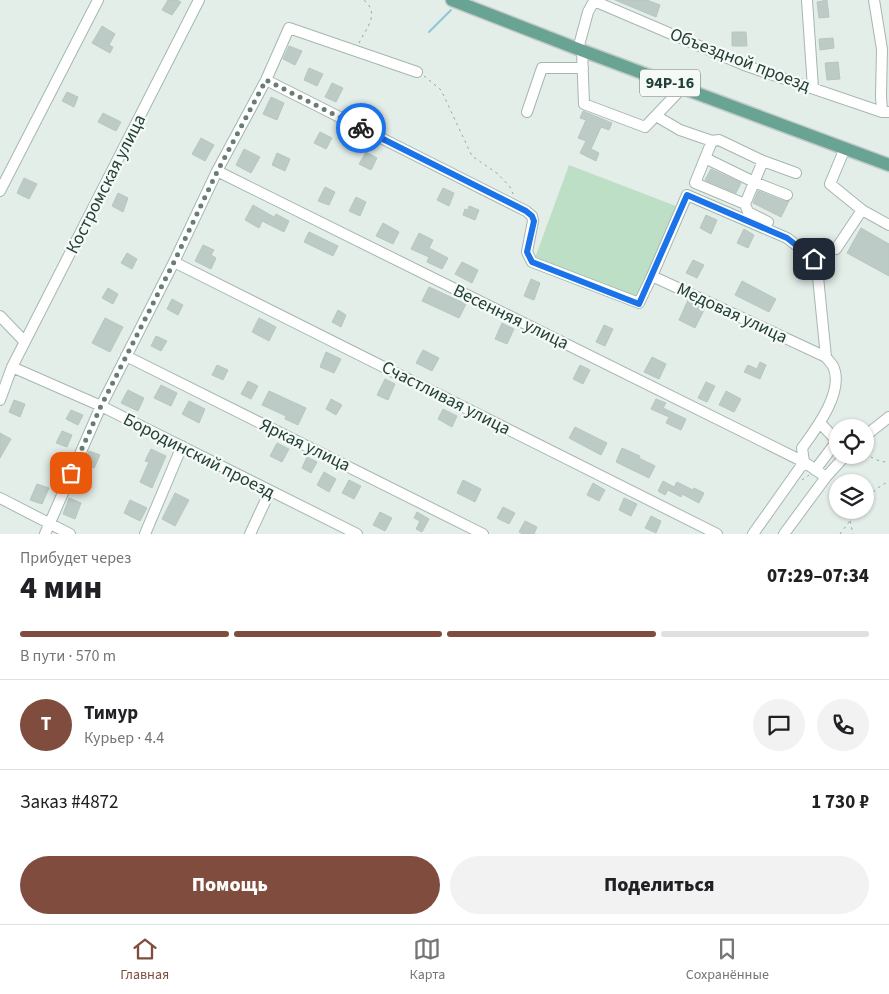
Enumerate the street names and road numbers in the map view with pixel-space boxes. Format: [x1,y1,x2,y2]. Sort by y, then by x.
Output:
street label: Объездной проезд [666,22,814,98]
road number: 94Р-16 [640,70,700,96]
street label: Костромская улица [60,110,152,258]
street label: Медовая улица [673,276,791,350]
street label: Весенняя улица [449,278,573,356]
street label: Счастливая улица [377,355,515,441]
street label: Бородинский проезд [119,407,280,505]
street label: Яркая улица [255,412,355,478]

